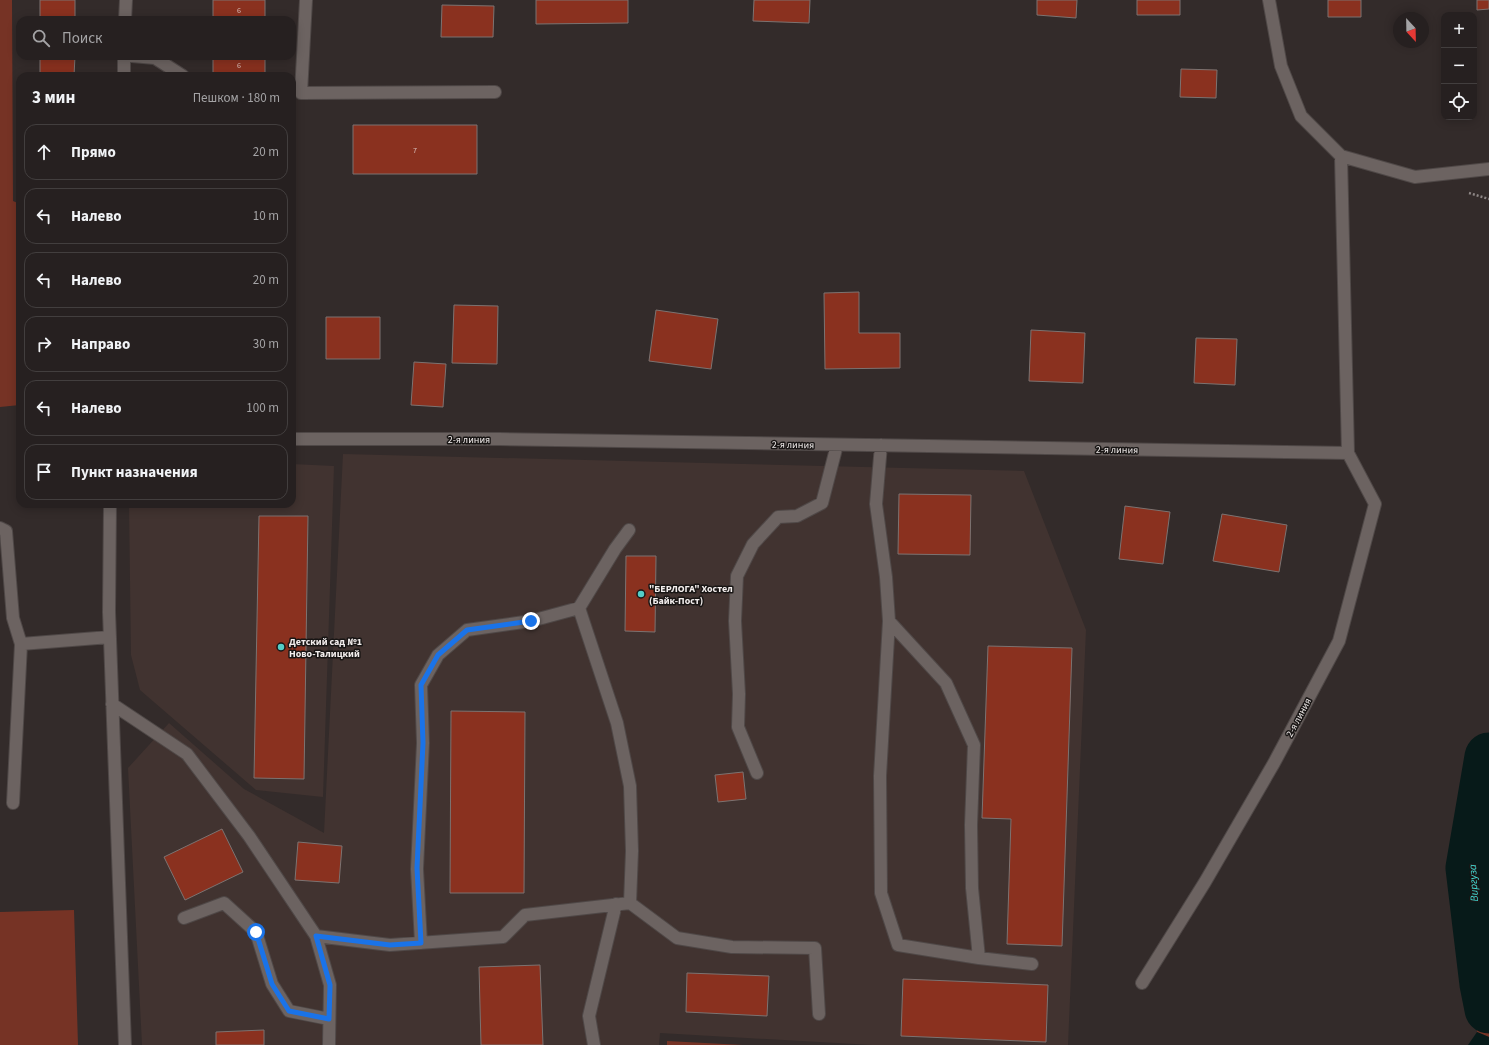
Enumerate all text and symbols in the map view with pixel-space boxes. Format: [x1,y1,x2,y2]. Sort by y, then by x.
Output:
house number: 6 [237,5,241,16]
north arrow [1393,12,1429,48]
map controls [1441,12,1477,120]
button: + [1441,12,1477,48]
search box [16,16,296,60]
icon: search [30,27,52,49]
text: Поиск [62,28,103,49]
button: − [1441,48,1477,84]
house number: 6 [237,60,241,71]
button: locate [1441,84,1477,120]
text: 3 мин [32,86,75,110]
text: Пешком · 180 m [193,89,280,107]
icon: ahead [33,141,55,163]
text: Прямо [71,142,116,163]
text: 20 m [253,143,279,161]
house number: 7 [413,145,417,156]
icon: left [33,205,55,227]
text: Налево [71,206,122,227]
text: 10 m [253,207,279,225]
icon: left [33,269,55,291]
text: Налево [71,270,122,291]
text: 20 m [253,271,279,289]
icon: right [33,333,55,355]
text: Направо [71,334,130,355]
text: 30 m [253,335,279,353]
icon: left [33,397,55,419]
text: Налево [71,398,122,419]
text: 100 m [246,399,279,417]
street label: 2-я линия [448,433,490,447]
street label: 2-я линия [772,438,814,452]
street label: 2-я линия [1096,443,1138,457]
icon: arrive [33,461,55,483]
text: Пункт назначения [71,462,198,483]
place label: "БЕРЛОГА" Хостел (Байк-Пост) [649,582,733,608]
marker: "БЕРЛОГА" Хостел (Байк-Пост) [636,589,646,599]
route end [522,612,540,630]
place label: Детский сад №1 Ново-Талицкий [289,635,362,661]
marker: Детский сад №1 Ново-Талицкий [276,642,286,652]
street label: 2-я линия [1283,695,1315,740]
water label: Виргуза [1465,864,1482,902]
route start [247,923,265,941]

